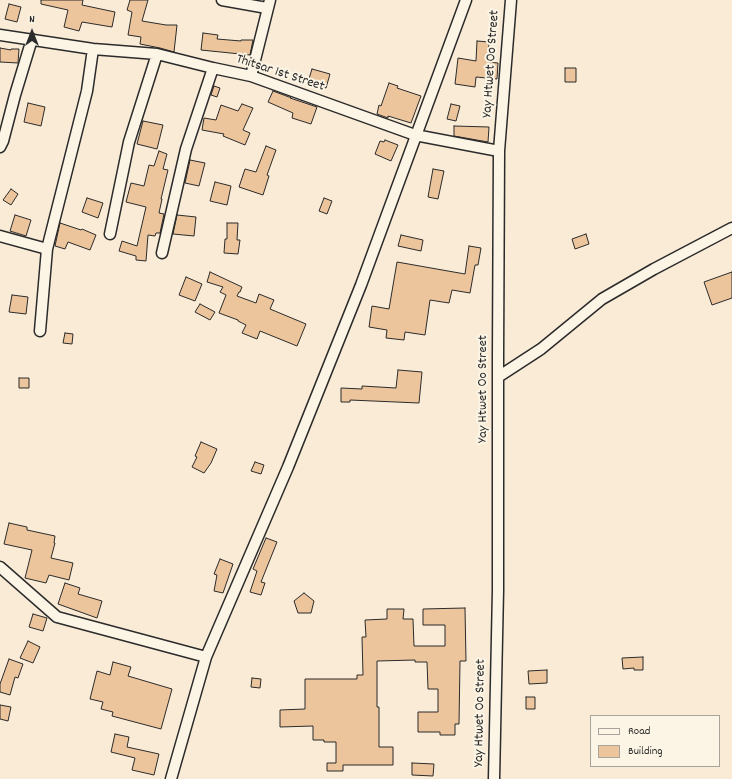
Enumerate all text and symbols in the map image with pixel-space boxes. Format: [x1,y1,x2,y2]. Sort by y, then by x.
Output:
street label: Yay Htwet Oo Street [480,10,504,118]
north arrow [12,12,52,52]
text: N [29,12,35,28]
street label: Thitsar 1st Street [234,52,326,96]
street label: Yay Htwet Oo Street [476,335,492,443]
street label: Yay Htwet Oo Street [472,659,490,767]
legend [590,715,720,767]
text: Road [628,723,650,740]
text: Building [628,743,663,760]

